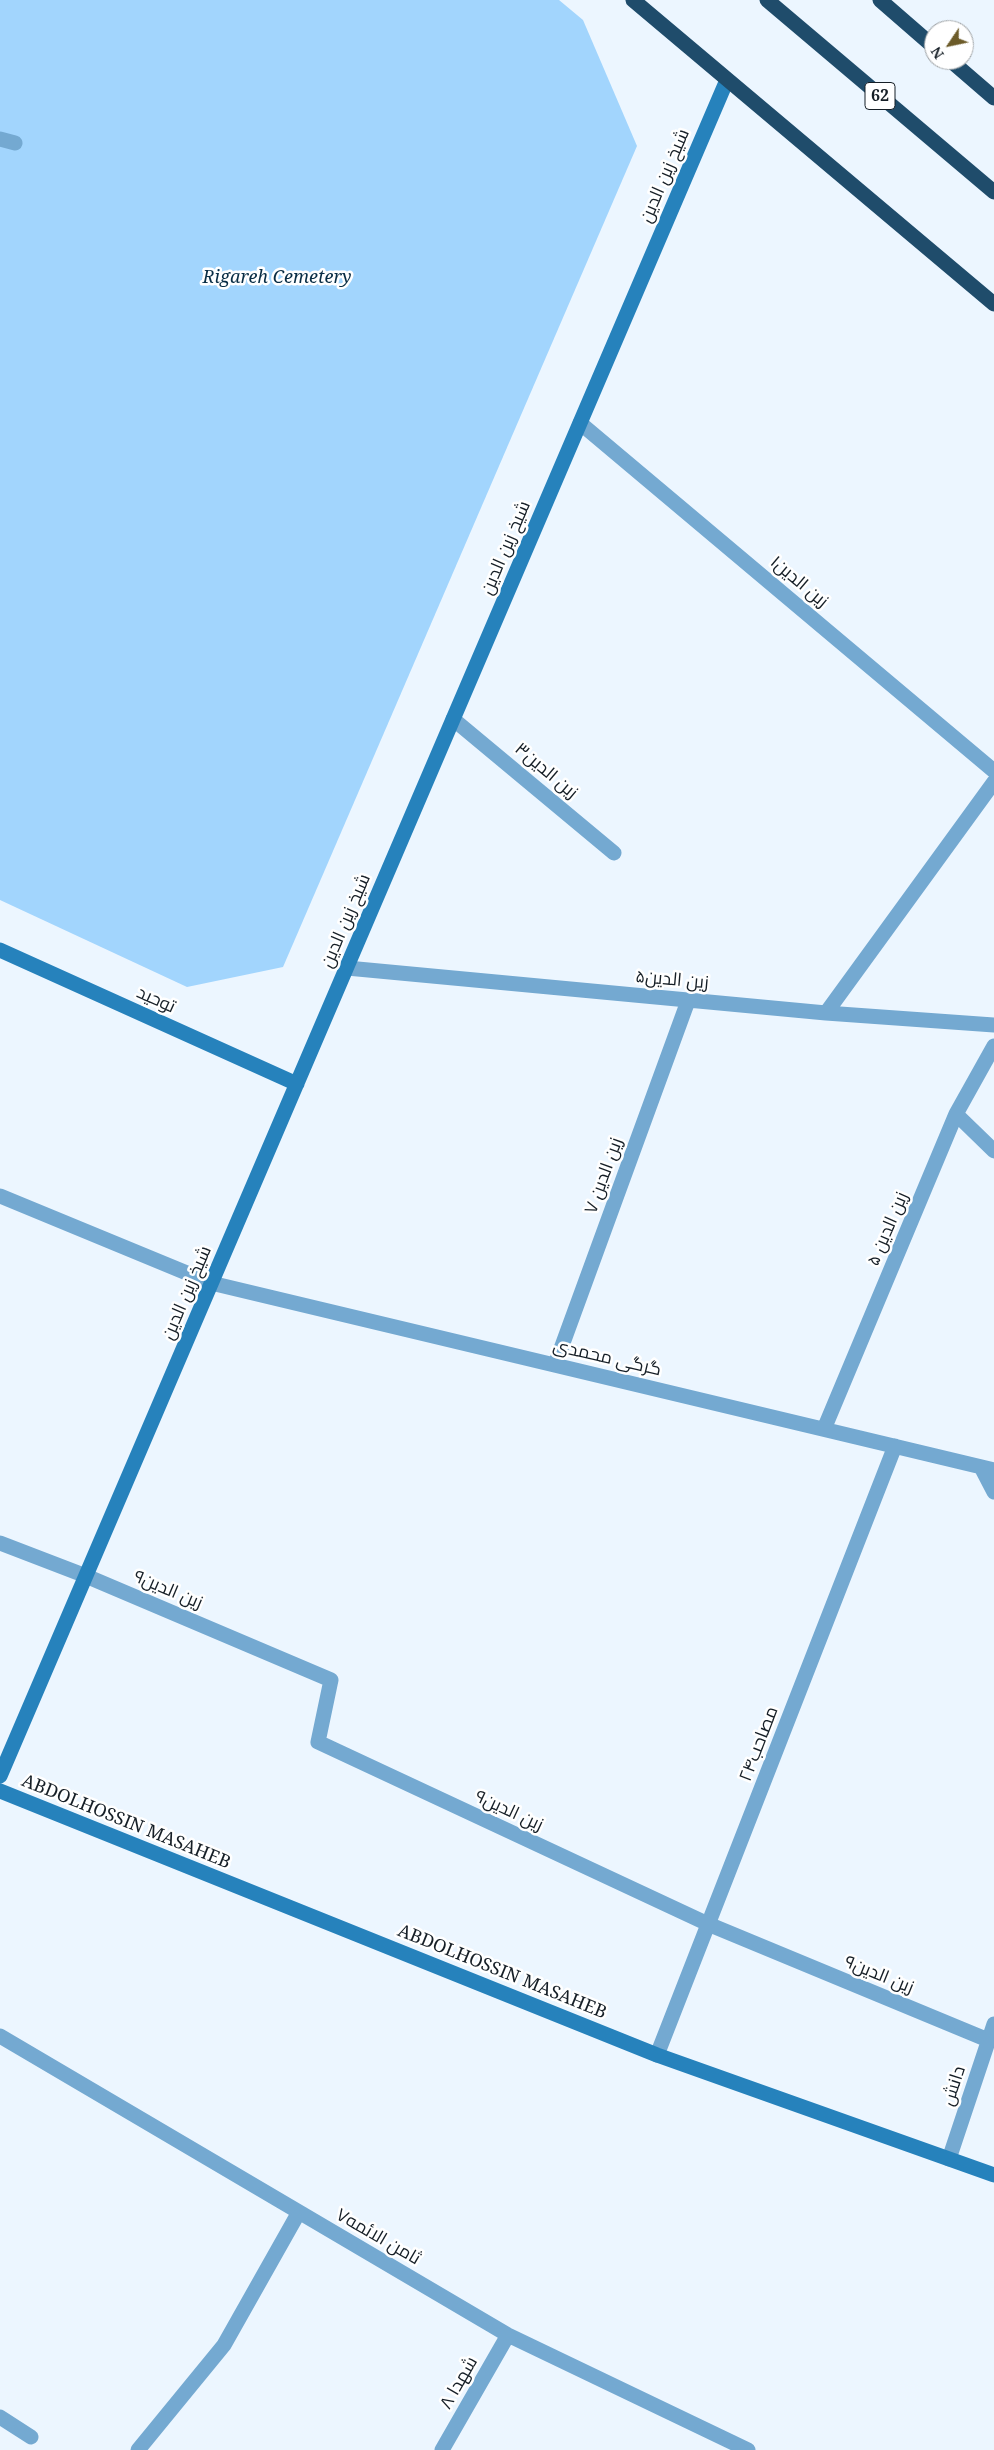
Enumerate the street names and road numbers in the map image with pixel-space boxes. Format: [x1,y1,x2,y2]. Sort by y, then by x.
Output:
road number: 62 [865,82,895,110]
street label: شیخ زین الدین [636,126,694,226]
street label: شیخ زین الدین [477,498,535,598]
street label: زین الدین۱ [766,551,832,613]
street label: زین الدین۳ [510,738,582,804]
street label: شیخ زین الدین [317,871,375,971]
street label: زین الدین۵ [634,966,710,994]
street label: توحید [133,982,179,1018]
street label: زین الدین ۷ [580,1135,628,1217]
street label: زین الدین ۵ [863,1189,913,1269]
street label: شیخ زین الدین [158,1243,216,1343]
street label: گرگی محمدی [551,1335,663,1381]
street label: زین الدین۹ [130,1566,206,1614]
street label: مصاحب۲۴ [735,1704,783,1784]
street label: ABDOLHOSSIN MASAHEB [18,1770,234,1874]
street label: زین الدین۹ [471,1786,547,1836]
street label: ABDOLHOSSIN MASAHEB [394,1920,610,2024]
street label: زین الدین۹ [841,1951,917,1999]
street label: دانش [937,2063,971,2109]
street label: ثامن الا‌ئمه۷ [332,2204,424,2270]
street label: شهدا ۸ [435,2353,483,2413]

